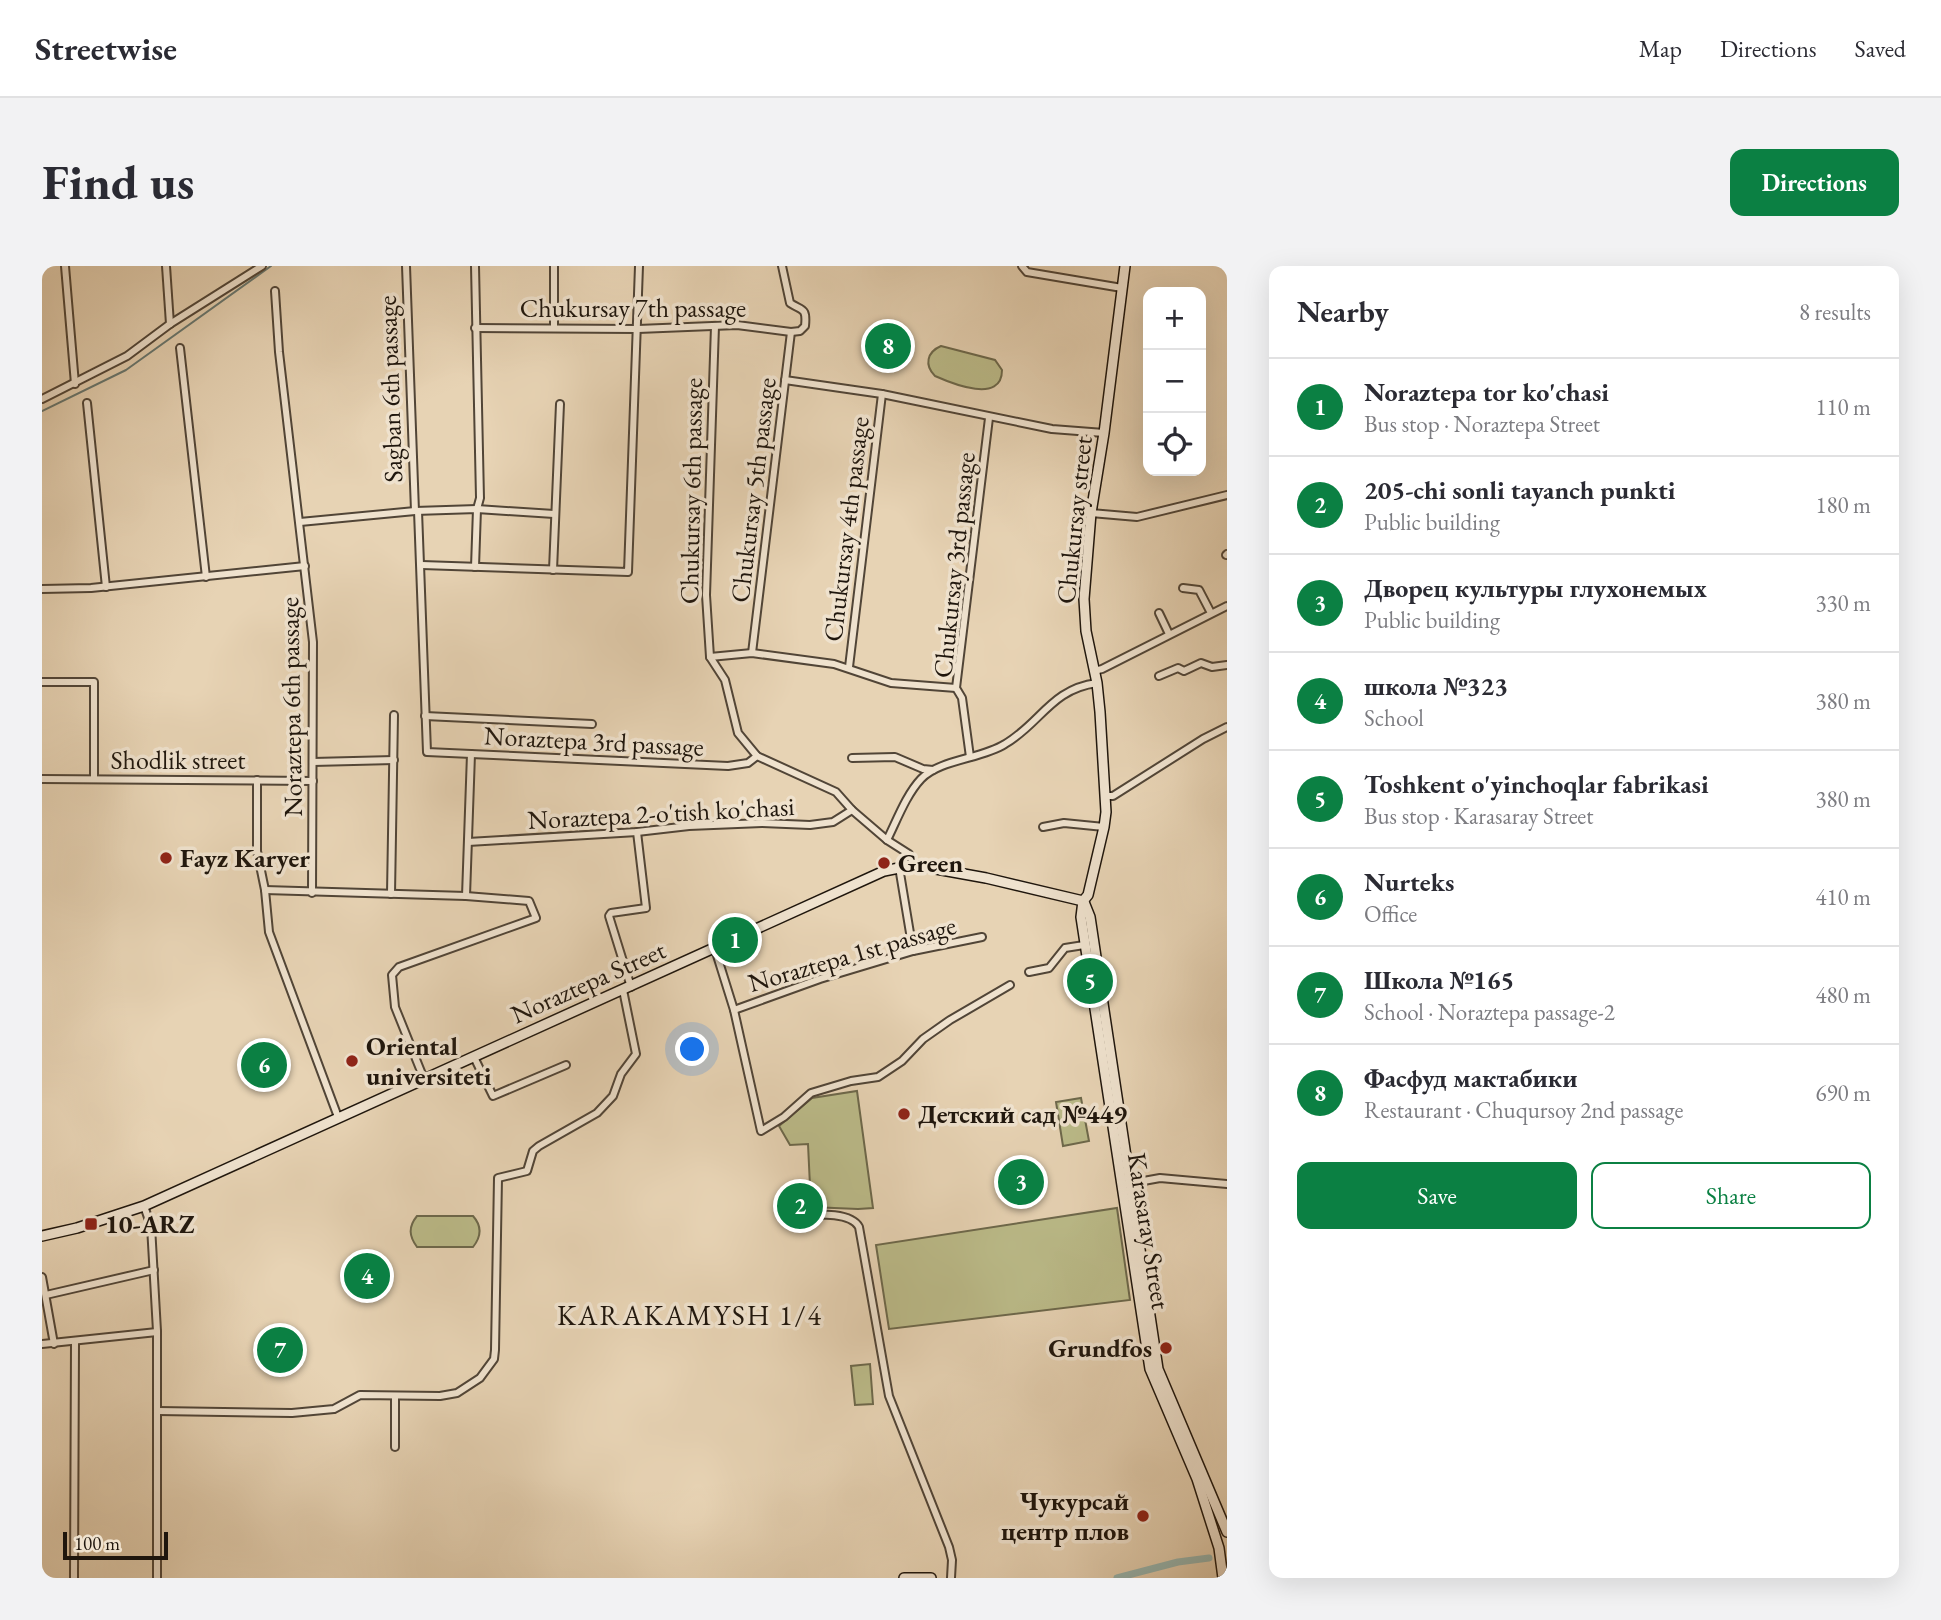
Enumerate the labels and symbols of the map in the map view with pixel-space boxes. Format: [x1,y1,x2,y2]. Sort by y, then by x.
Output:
street label: Chukursay 7th passage [520,291,746,325]
street label: Sagban 6th passage [370,295,410,483]
pin: 8 [865,320,911,372]
street label: Chukursay 5th passage [722,376,784,604]
street label: Chukursay 6th passage [672,378,710,604]
street label: Chukursay 4th passage [815,415,877,643]
street label: Chukursay street [1048,434,1100,606]
street label: Chukursay 3rd passage [925,450,983,680]
street label: Noraztepa 6th passage [272,597,310,817]
street label: Noraztepa 3rd passage [483,718,705,764]
street label: Shodlik street [111,743,245,777]
street label: Noraztepa 2-o'tish ko'chasi [527,789,795,837]
place label: Fayz Karyer [180,841,310,875]
place label: Green [898,846,963,880]
marker: Fayz Karyer [158,850,174,866]
marker: Green [876,855,892,871]
street label: Noraztepa 1st passage [744,908,960,1000]
pin: 1 [712,914,758,966]
street label: Noraztepa Street [505,933,671,1031]
pin: 5 [1067,955,1113,1007]
place label: Oriental universiteti [366,1029,492,1093]
your location [675,1032,709,1066]
pin: 6 [241,1039,287,1091]
marker: Oriental universiteti [344,1053,360,1069]
place label: Детский сад №449 [918,1097,1127,1131]
marker: Детский сад №449 [896,1106,912,1122]
street label: Karasaray Street [1120,1150,1178,1312]
pin: 3 [998,1156,1044,1208]
pin: 2 [777,1180,823,1232]
place label: 10-ARZ [105,1207,195,1241]
marker: 10-ARZ [83,1216,99,1232]
pin: 4 [344,1250,390,1302]
district label: KARAKAMYSH 1/4 [557,1297,823,1333]
pin: 7 [257,1324,303,1376]
place label: Grundfos [1048,1331,1152,1365]
marker: Grundfos [1158,1340,1174,1356]
place label: Чукурсай центр плов [1001,1484,1129,1548]
marker: Чукурсай центр плов [1135,1508,1151,1524]
scale bar [63,1529,168,1561]

